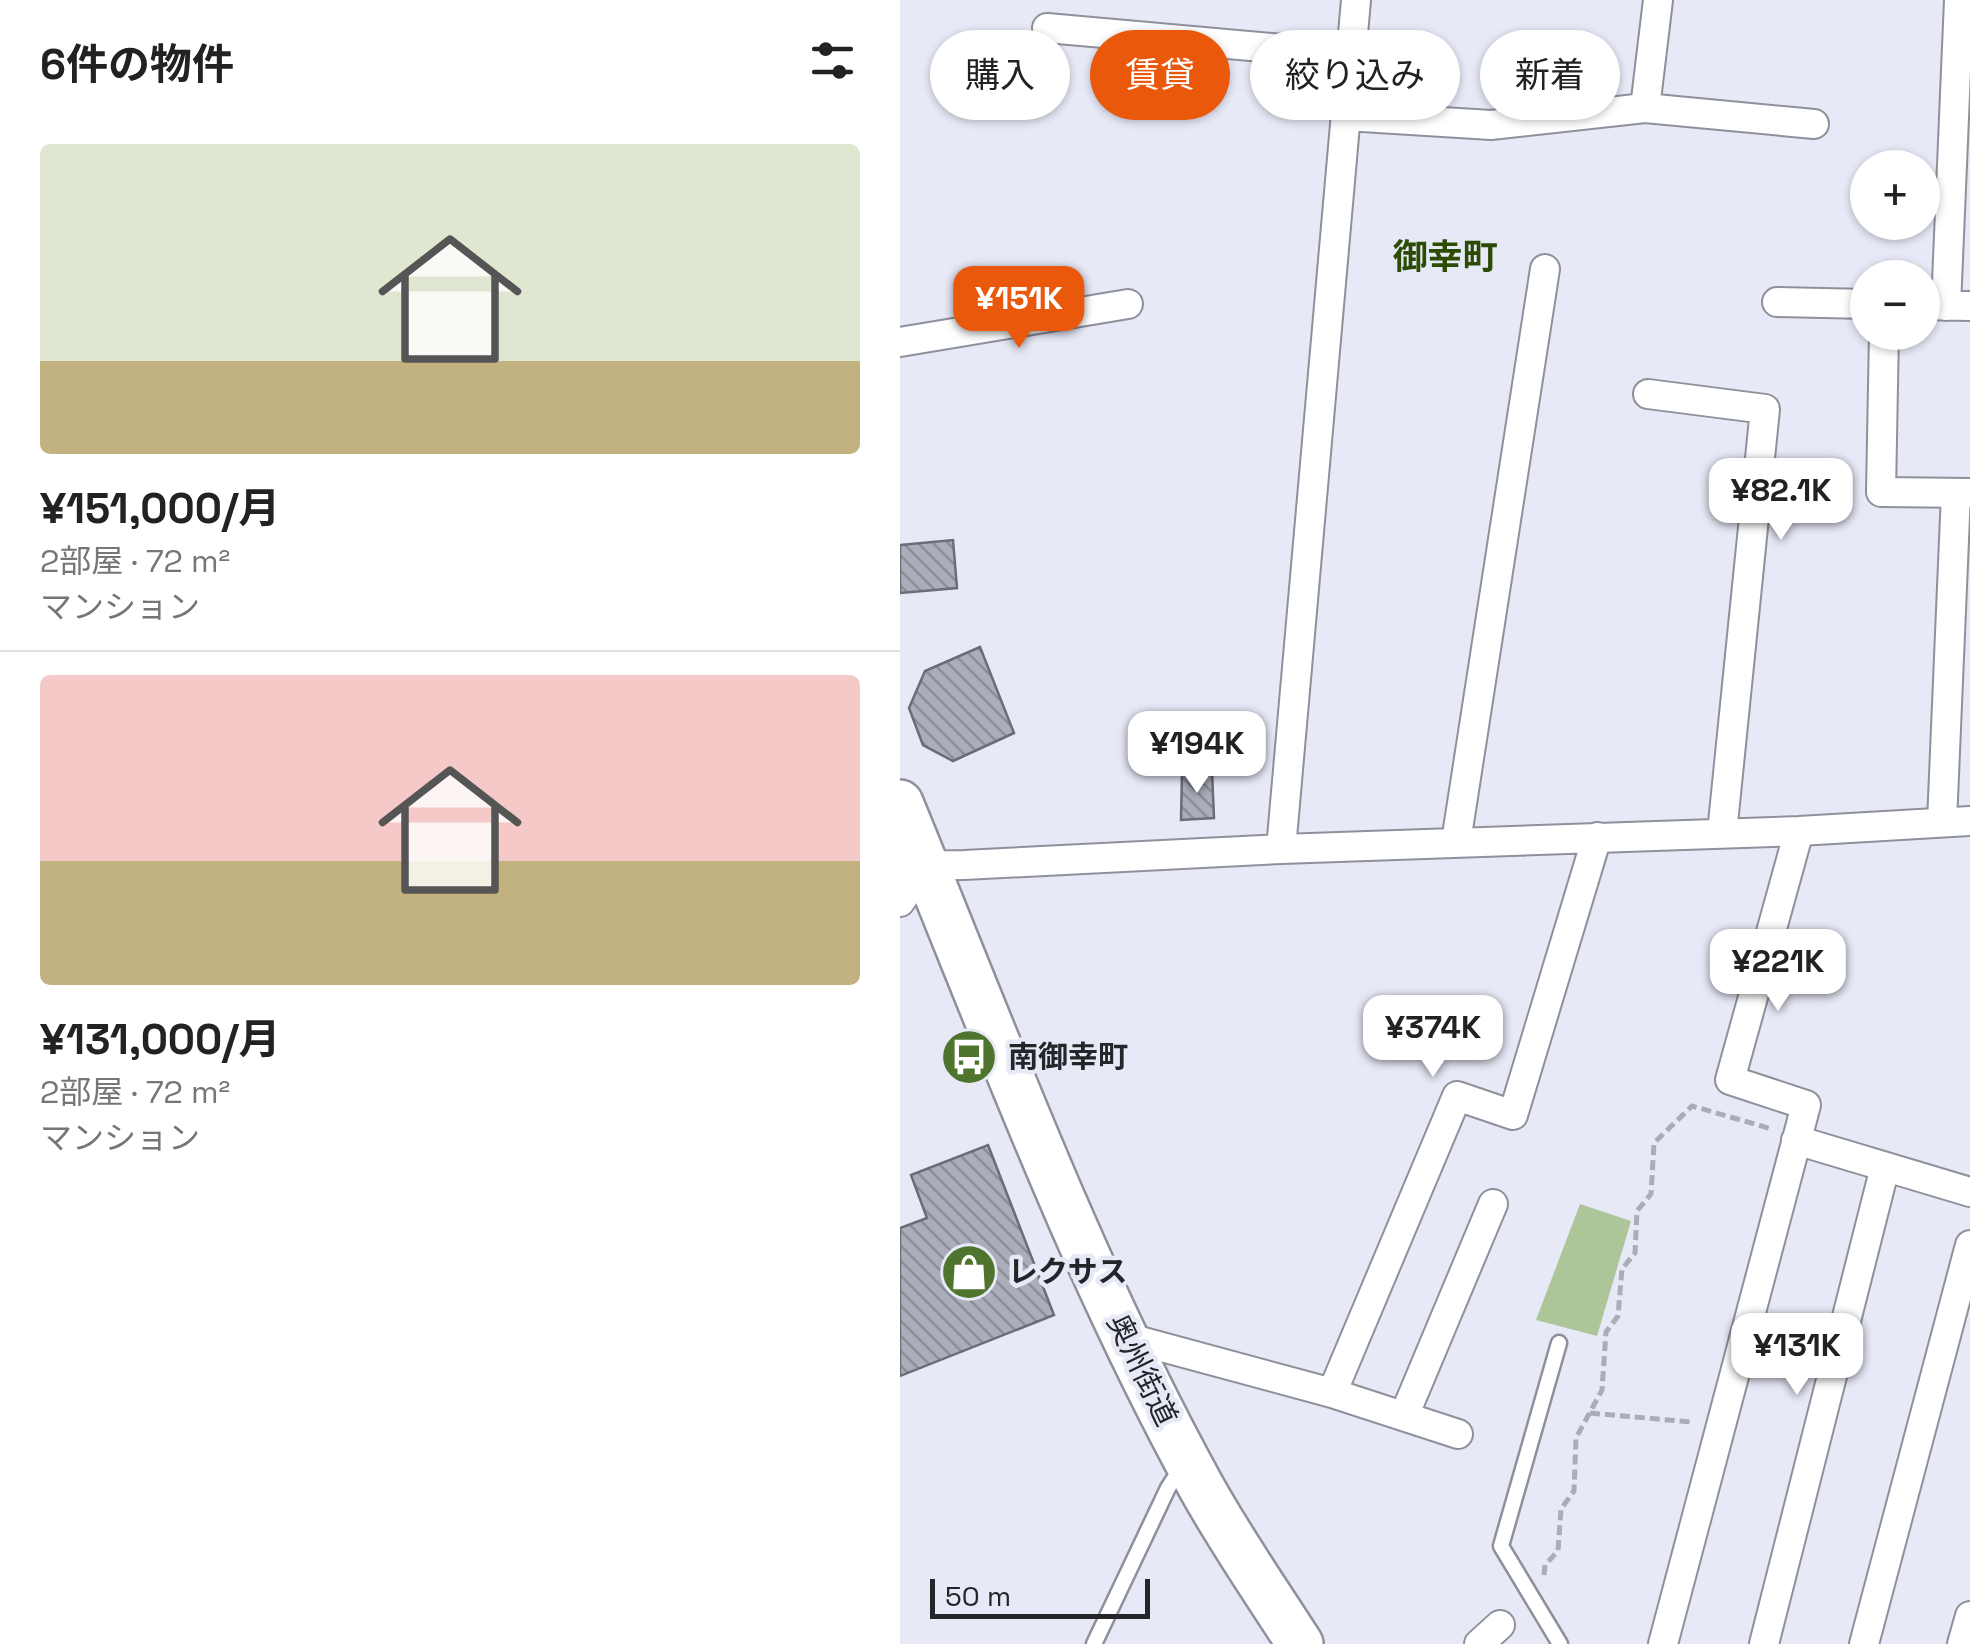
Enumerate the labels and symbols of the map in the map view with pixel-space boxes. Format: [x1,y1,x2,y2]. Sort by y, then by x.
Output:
district label: 御幸町 [1392,235,1498,279]
pin: ¥151K [949,266,1089,351]
pin: ¥82.1K [1700,458,1862,543]
pin: ¥194K [1127,711,1267,796]
pin: ¥221K [1708,929,1848,1014]
pin: ¥374K [1363,995,1503,1080]
bus stop icon: 南御幸町 [939,1027,999,1087]
place label: 南御幸町 [1008,1037,1128,1076]
shop icon: レクサス [939,1242,999,1302]
place label: レクサス [1008,1252,1127,1291]
street label: 奥州街道 [1099,1307,1186,1432]
pin: ¥131K [1727,1313,1867,1398]
scale bar [930,1574,1150,1618]

